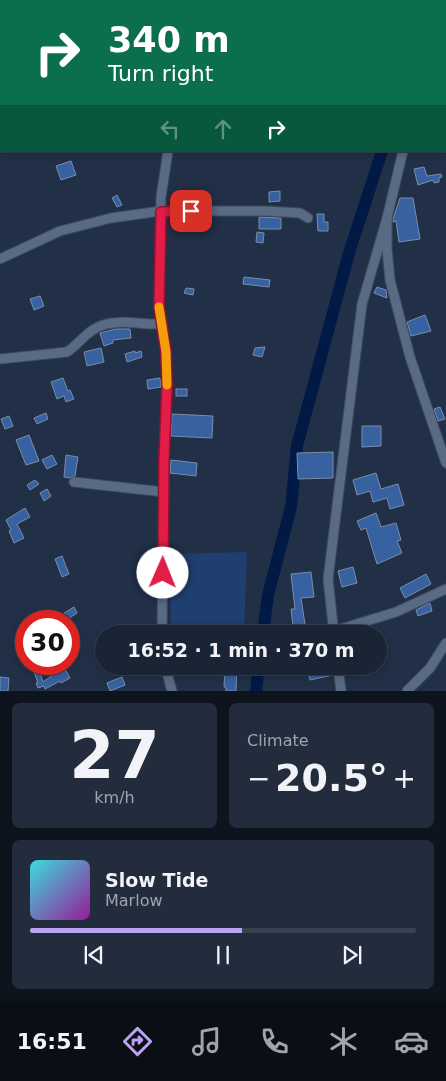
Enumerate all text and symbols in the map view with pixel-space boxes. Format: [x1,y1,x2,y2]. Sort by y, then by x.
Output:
icon: right [25,20,90,85]
text: 340 m [108,20,230,60]
text: Turn right [108,61,213,86]
icon: left [156,115,184,143]
icon: ahead [209,115,237,143]
icon: right [262,115,290,143]
pin [170,190,212,232]
icon: arrive [177,197,205,225]
position arrow [136,546,188,598]
speed limit sign: 30 [15,610,80,675]
text: 16:52 · 1 min · 370 m [127,639,355,661]
text: 27 [69,718,160,793]
text: Climate [247,731,309,750]
text: 20.5° [275,756,388,800]
text: − [247,762,270,795]
text: + [393,762,416,795]
text: km/h [94,788,135,807]
text: Slow Tide [105,869,208,891]
text: Marlow [105,891,163,910]
icon: previous [80,941,108,969]
icon: pause [209,941,237,969]
icon: next [338,941,366,969]
icon: directions [120,1024,155,1059]
icon: music [189,1024,224,1059]
icon: phone [257,1024,292,1059]
icon: climate [326,1024,361,1059]
icon: car [394,1024,429,1059]
text: 16:51 [17,1029,87,1054]

